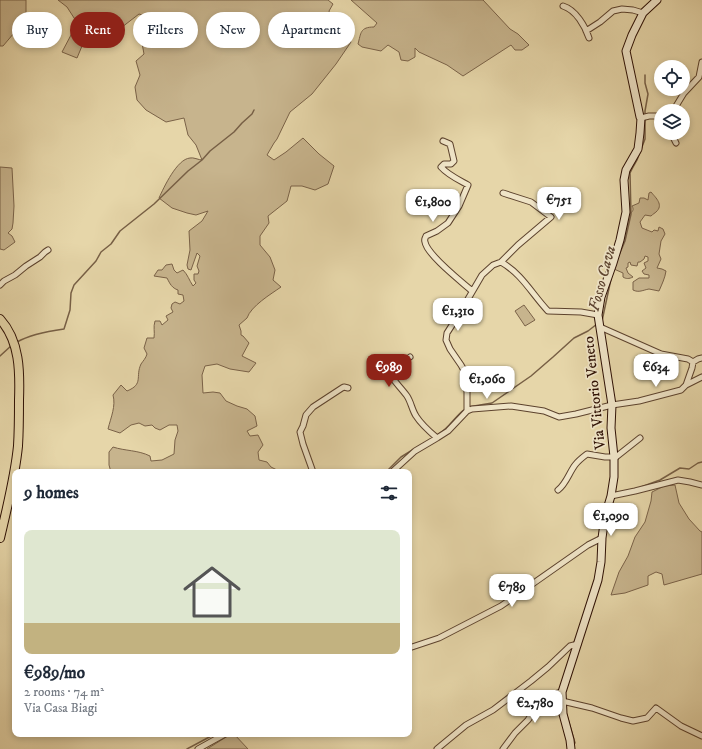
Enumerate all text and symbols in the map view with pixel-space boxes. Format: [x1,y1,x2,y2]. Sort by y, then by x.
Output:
chip: Buy [12,12,62,48]
chip: Rent [70,12,125,48]
chip: Filters [133,12,198,48]
chip: New [206,12,260,48]
chip: Apartment [268,12,355,48]
map controls [654,60,690,140]
button: locate [654,60,690,96]
button: layers [654,104,690,140]
pin: €751 [535,187,583,221]
pin: €1,800 [400,189,466,223]
text: €751 [546,192,572,208]
text: €1,800 [415,194,451,210]
water label: Fosso Cava [584,243,620,313]
pin: €1,310 [425,298,491,332]
text: €1,310 [442,303,474,319]
street label: Via Vittorio Veneto [579,335,610,452]
pin: €989 [365,354,413,388]
pin: €634 [632,354,680,388]
text: €989 [375,359,403,375]
text: €634 [643,359,669,375]
pin: €1,060 [454,366,520,400]
text: €1,060 [469,371,505,387]
text: 9 homes [24,482,79,504]
icon: filters [378,482,400,504]
pin: €1,090 [578,503,644,537]
text: €1,090 [593,508,629,524]
icon: home [176,556,248,628]
pin: €789 [488,574,536,608]
text: €789 [498,579,526,595]
text: €989/mo [24,662,85,684]
text: 2 rooms · 74 m² [24,684,104,700]
pin: €2,780 [502,690,568,724]
text: €2,780 [516,695,554,711]
text: Via Casa Biagi [24,700,97,716]

